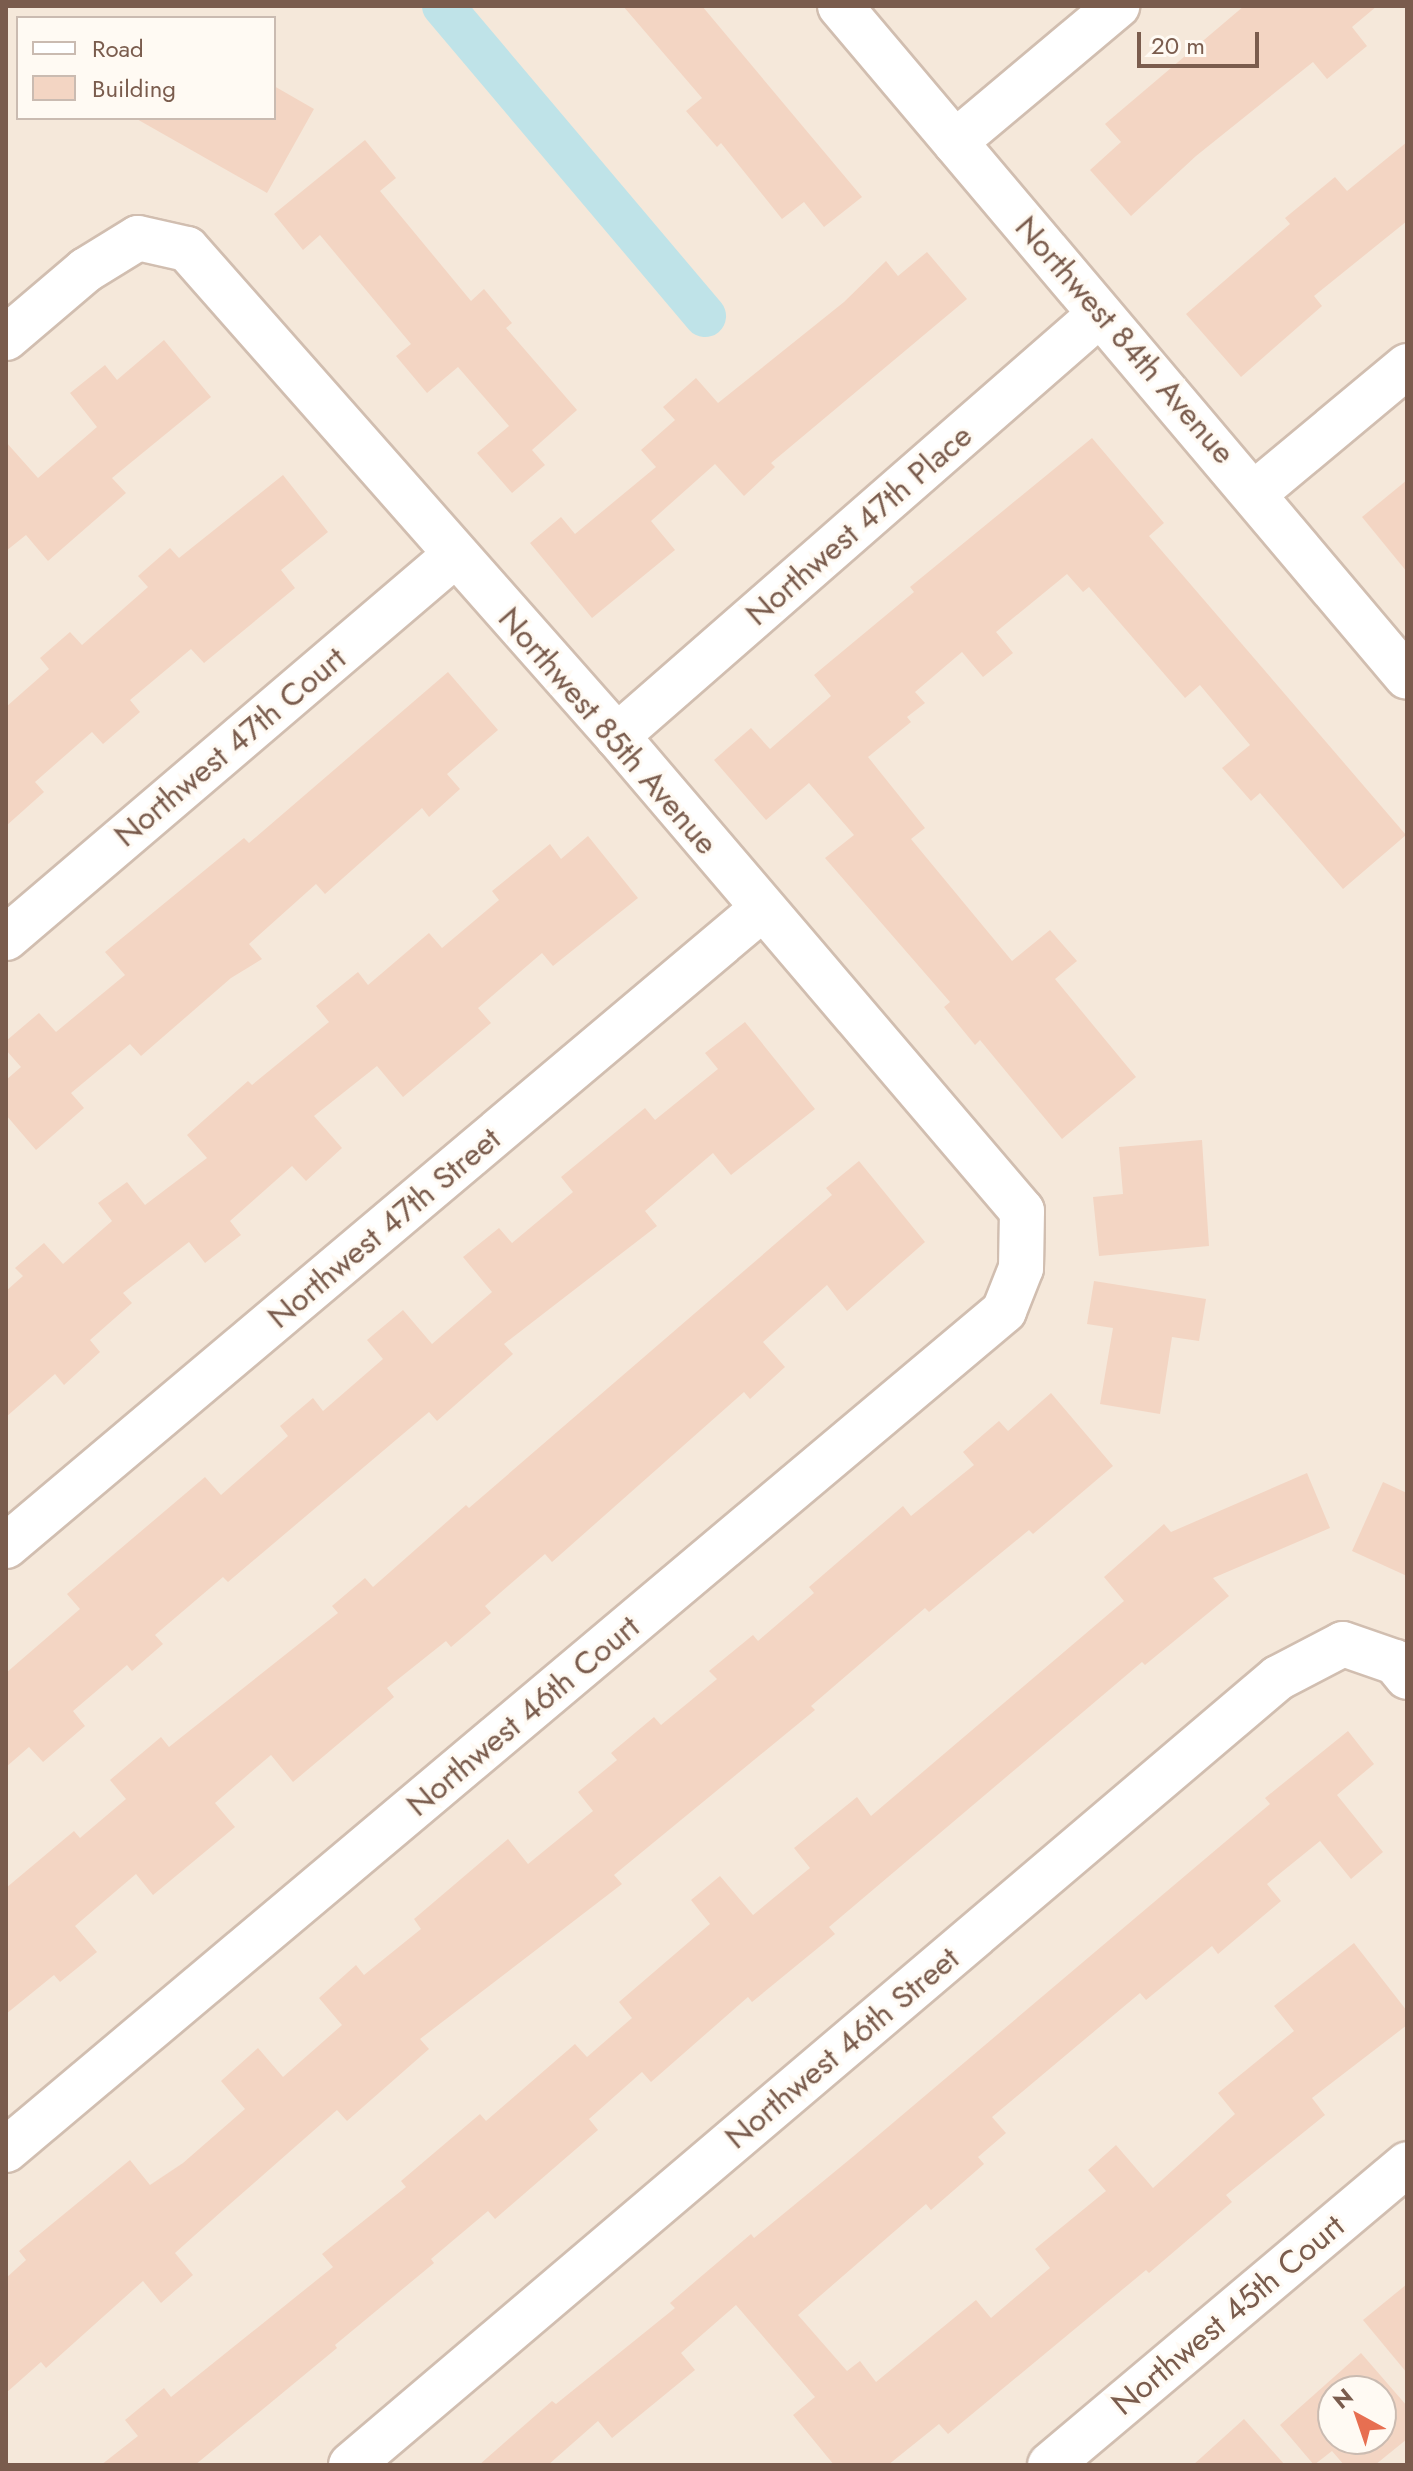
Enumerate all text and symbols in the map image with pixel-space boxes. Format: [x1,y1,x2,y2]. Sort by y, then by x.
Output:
legend [16,16,276,120]
scale bar [1141,16,1263,66]
text: 20 m [1151,28,1205,63]
text: Road [92,31,144,66]
text: Building [92,71,176,106]
street label: Northwest 84th Avenue [1007,208,1243,472]
street label: Northwest 47th Place [738,416,980,634]
street label: Northwest 85th Avenue [490,600,726,862]
street label: Northwest 47th Court [107,639,353,855]
street label: Northwest 47th Street [260,1120,508,1336]
street label: Northwest 46th Court [399,1608,647,1824]
street label: Northwest 46th Street [717,1939,967,2157]
street label: Northwest 45th Court [1104,2207,1352,2423]
north arrow [1317,2375,1397,2455]

